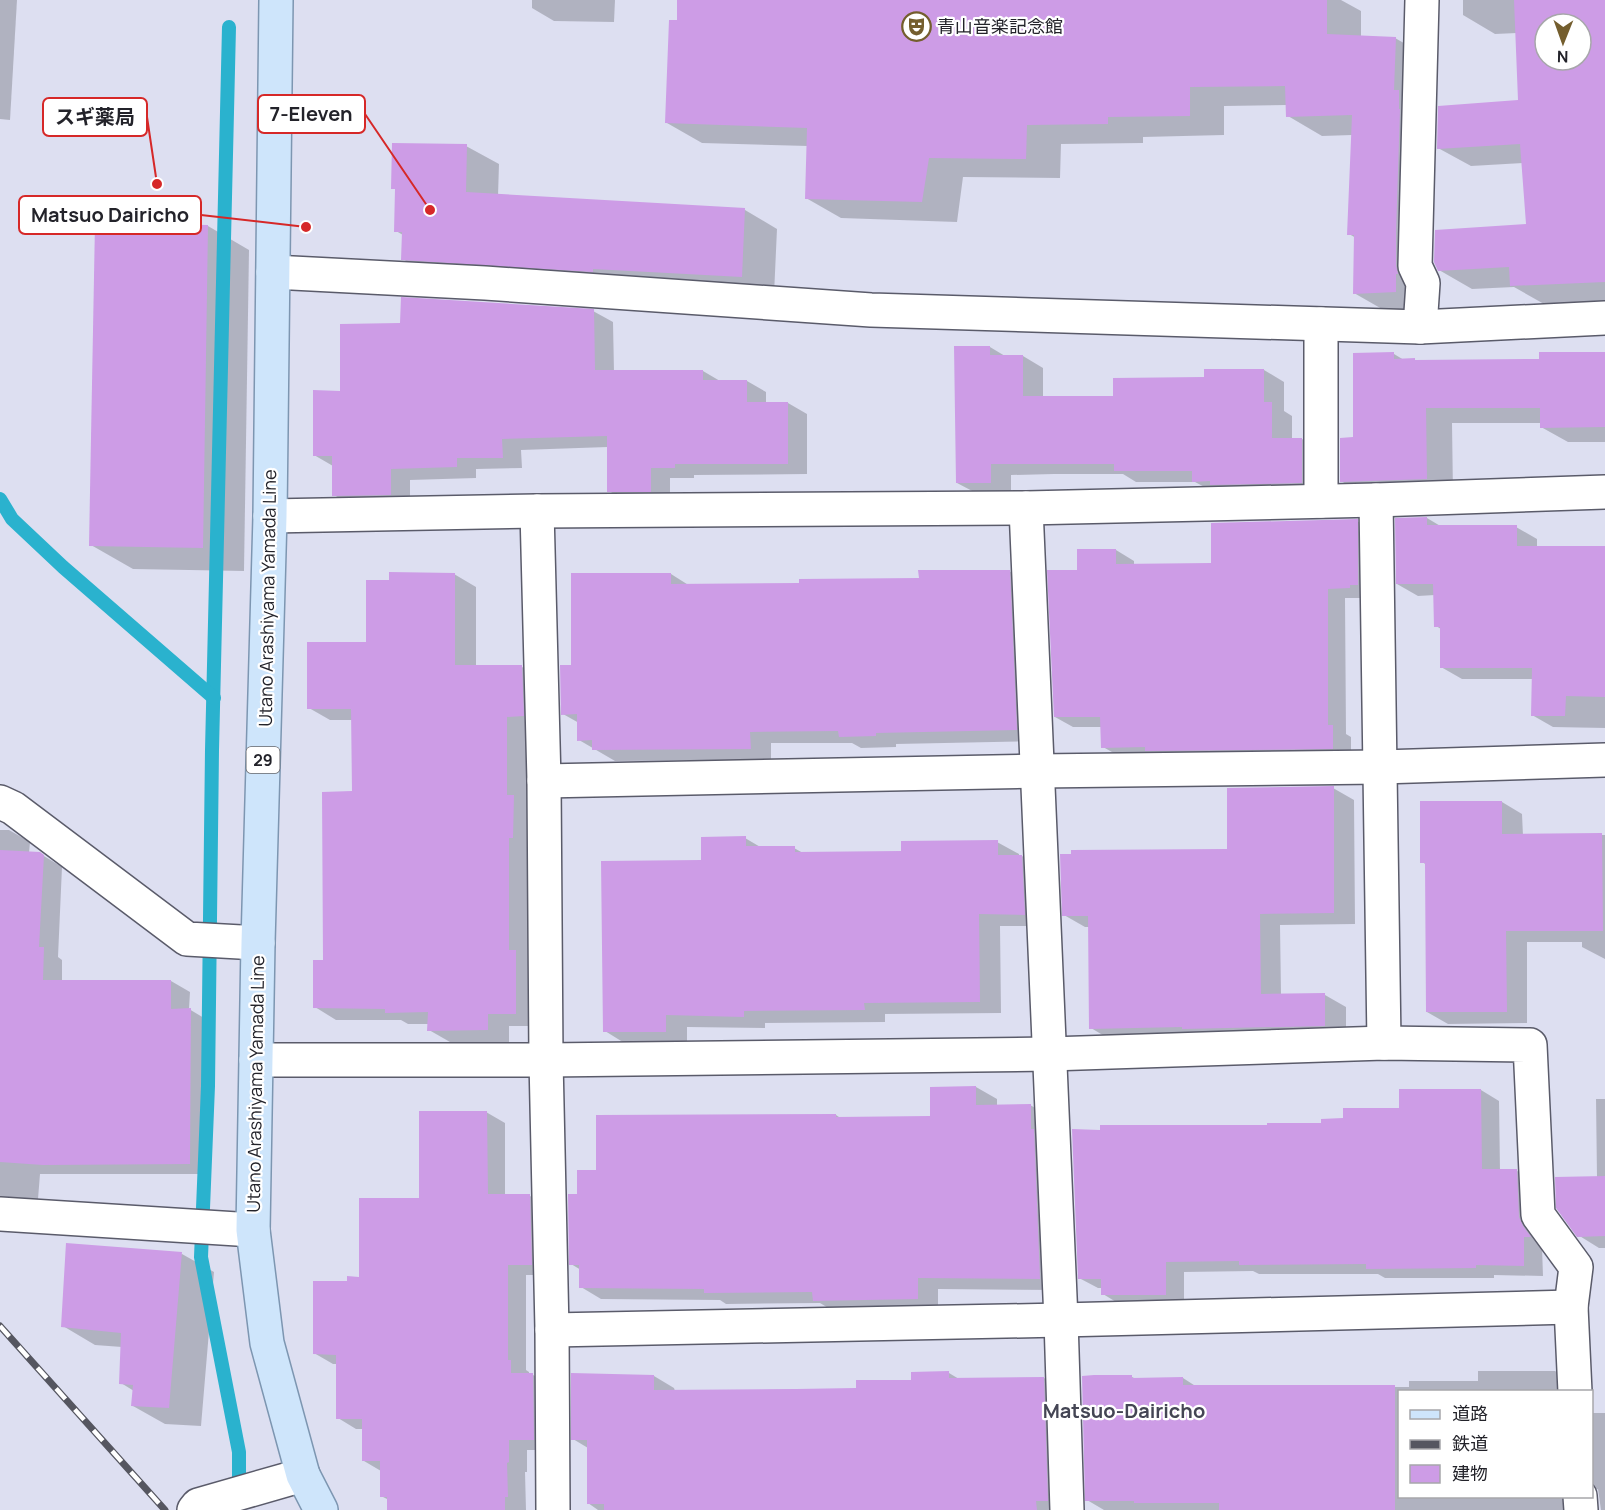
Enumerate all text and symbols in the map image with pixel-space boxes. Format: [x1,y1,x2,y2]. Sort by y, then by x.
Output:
theatre icon: 青山音楽記念館 [900,10,932,42]
north arrow [1533,12,1593,72]
place label: 青山音楽記念館 [937,14,1063,38]
text: N [1557,46,1569,68]
callout: 7-Eleven [258,95,365,133]
callout: スギ薬局 [43,98,147,136]
text: 7-Eleven [270,100,352,127]
text: スギ薬局 [55,103,135,130]
callout: Matsuo Dairicho [19,196,201,234]
text: Matsuo Dairicho [31,201,189,228]
street label: Utano Arashiyama Yamada Line [253,469,281,727]
road number: 29 [246,747,280,773]
street label: Utano Arashiyama Yamada Line [241,955,269,1213]
legend [1398,1390,1593,1498]
district label: Matsuo-Dairicho [1043,1397,1205,1424]
text: 道路 [1452,1401,1488,1425]
text: 鉄道 [1452,1431,1488,1455]
text: 建物 [1452,1461,1488,1485]

